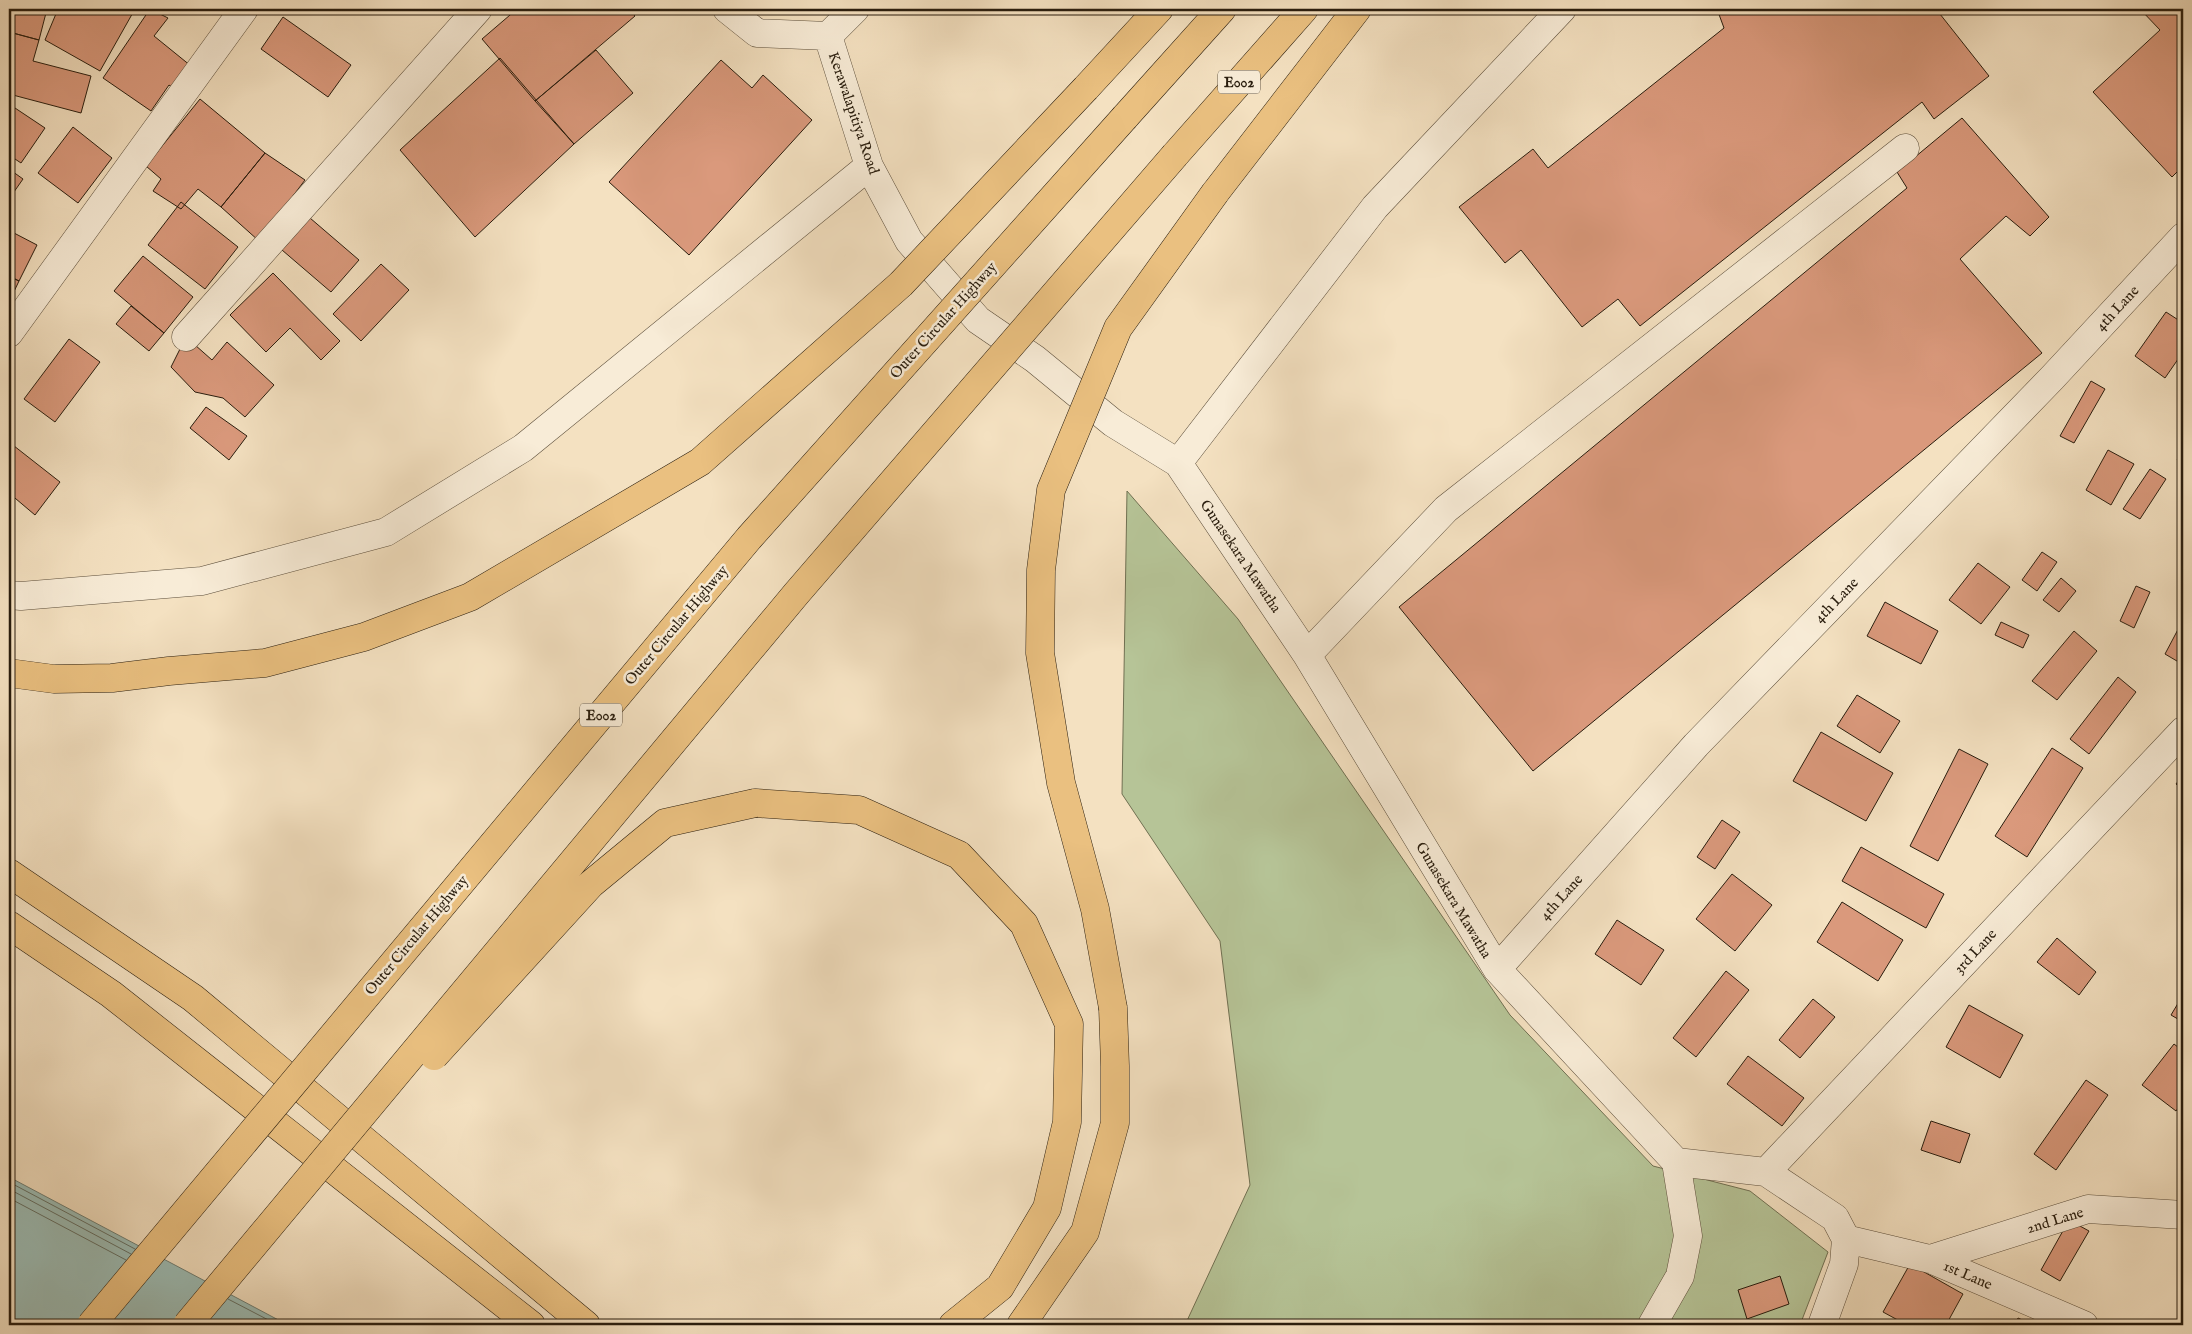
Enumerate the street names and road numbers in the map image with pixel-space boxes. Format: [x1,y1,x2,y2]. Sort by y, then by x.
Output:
street label: Kerawalapitiya Road [824,49,884,178]
road number: E002 [1218,70,1260,94]
street label: Outer Circular Highway [886,257,1001,383]
street label: 4th Lane [2091,281,2143,335]
street label: Gunasekara Mawatha [1196,496,1286,617]
street label: Outer Circular Highway [621,561,733,689]
street label: 4th Lane [1810,574,1863,627]
road number: E002 [580,704,622,726]
street label: Gunasekara Mawatha [1411,839,1496,962]
street label: 4th Lane [1536,870,1587,924]
street label: Outer Circular Highway [361,871,473,999]
street label: 3rd Lane [1950,925,2001,978]
street label: 2nd Lane [2024,1203,2086,1238]
street label: 1st Lane [1940,1257,1995,1294]

